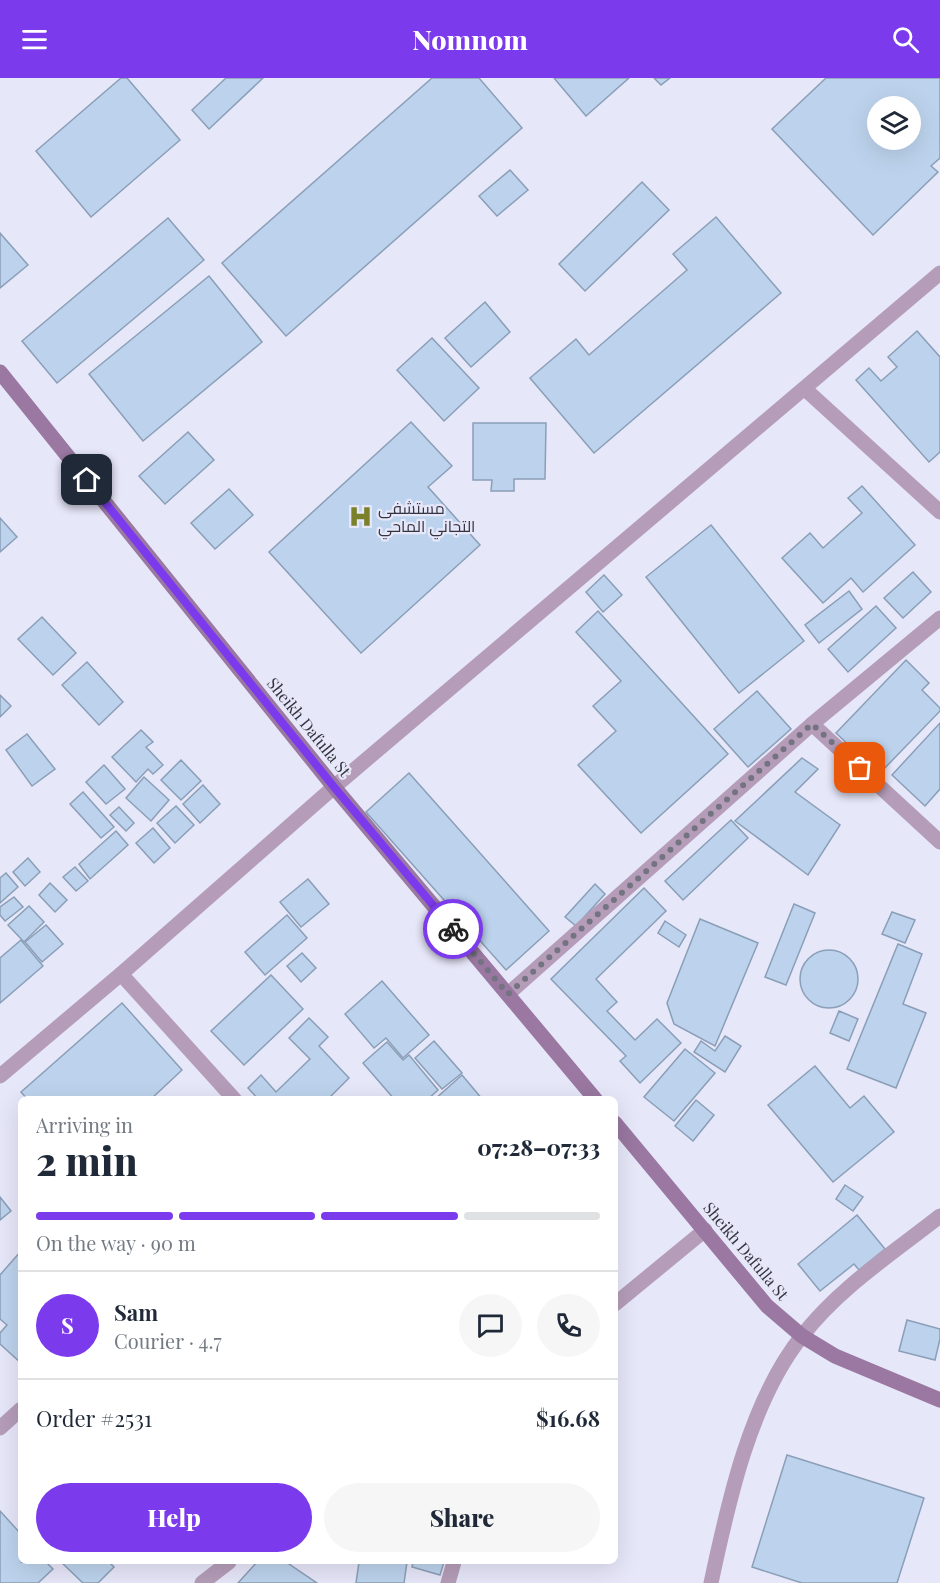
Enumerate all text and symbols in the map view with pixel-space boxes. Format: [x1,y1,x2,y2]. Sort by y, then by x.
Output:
text: Nomnom [412,21,528,57]
icon: menu [18,23,51,56]
icon: search [889,23,922,56]
map controls [867,96,921,150]
button: layers [867,96,921,150]
pin [61,454,112,505]
icon: home [70,463,103,496]
place label: مستشفى التجاني الماحي [378,497,475,540]
hospital icon: مستشفى التجاني الماحي [347,504,373,530]
street label: Sheikh Dafulla St [263,673,356,781]
pin [834,742,885,793]
icon: bag [843,751,876,784]
courier [423,899,483,959]
icon: bike [437,913,470,946]
text: Arriving in [36,1111,133,1138]
text: 07:28–07:33 [477,1132,600,1162]
text: 2 min [36,1134,138,1186]
street label: Sheikh Dafulla St [699,1197,794,1304]
text: On the way · 90 m [36,1229,196,1256]
button: chat [459,1294,522,1357]
button: phone [537,1294,600,1357]
text: Sam [114,1297,158,1327]
text: S [61,1310,74,1340]
text: Courier · 4.7 [114,1327,222,1354]
text: Order #2531 [36,1403,152,1433]
text: $16.68 [536,1403,600,1433]
button: Help [36,1483,312,1552]
button: Share [324,1483,600,1552]

